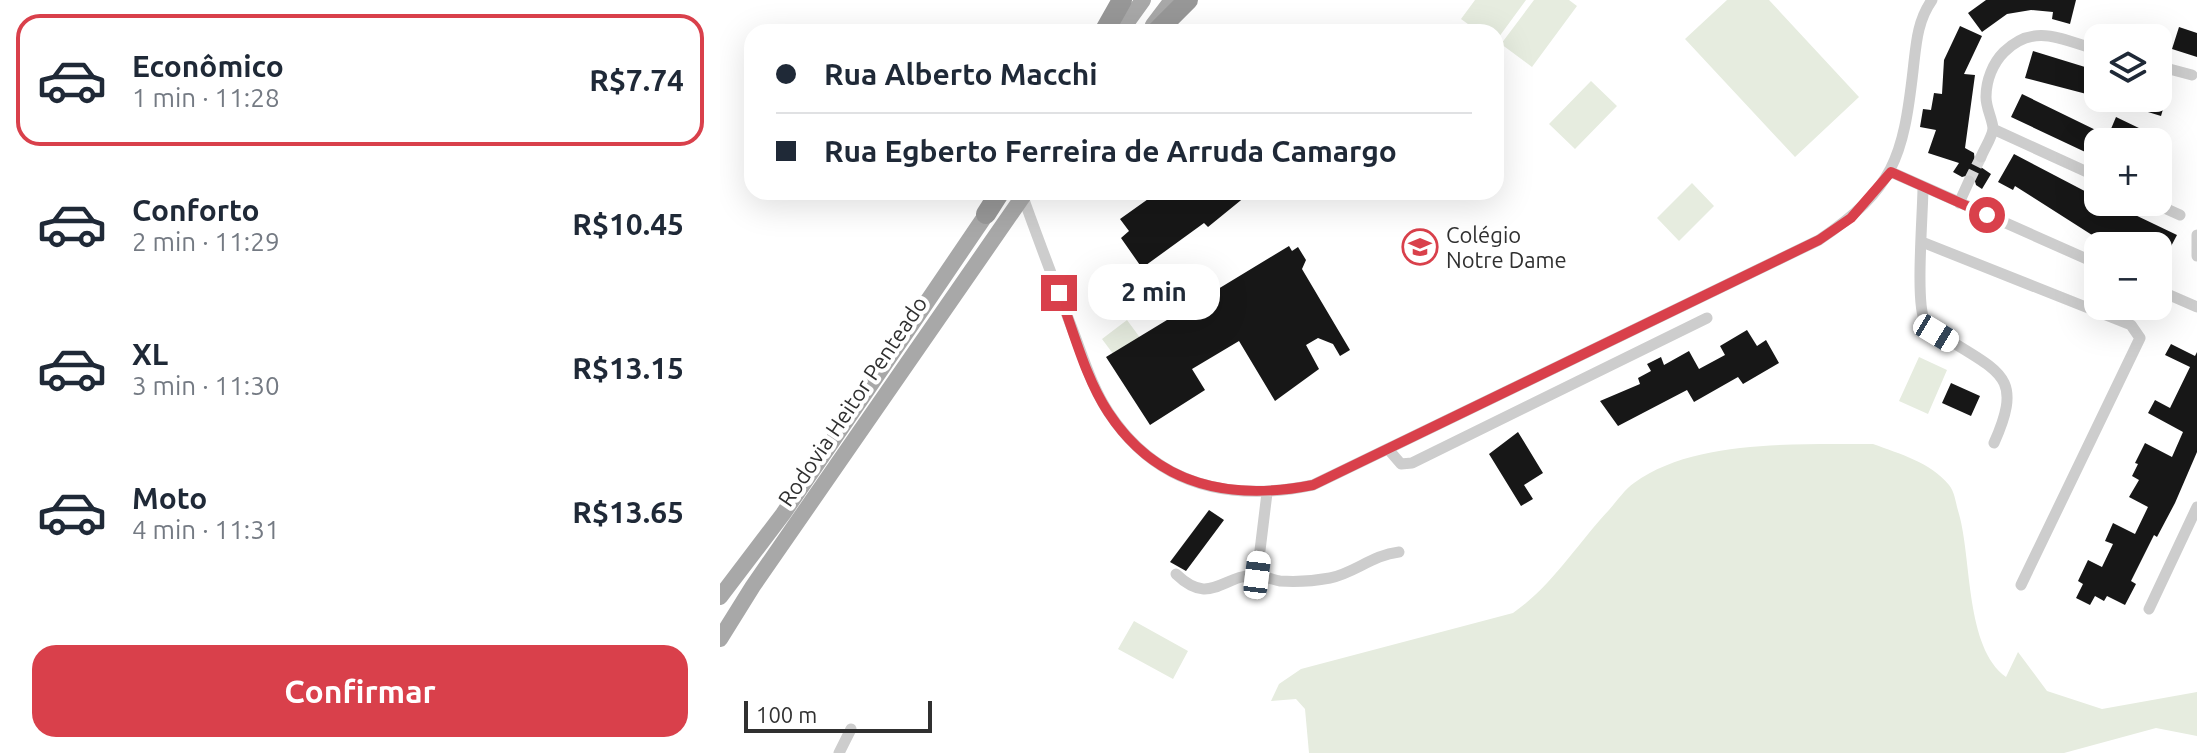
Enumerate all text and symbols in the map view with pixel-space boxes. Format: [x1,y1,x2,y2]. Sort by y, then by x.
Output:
map controls [2084,24,2172,320]
button: layers [2084,24,2172,112]
icon: car [36,44,108,116]
text: Econômico [132,49,284,83]
text: Rua Alberto Macchi [824,57,1098,91]
text: R$7.74 [589,63,684,97]
text: 1 min · 11:28 [132,83,280,112]
button: + [2084,128,2172,216]
text: Rua Egberto Ferreira de Arruda Camargo [824,134,1397,168]
icon: car [36,188,108,260]
text: Conforto [132,193,260,227]
route start [1969,197,2005,233]
text: R$10.45 [572,207,684,241]
place label: Colégio Notre Dame [1446,222,1567,272]
text: 2 min · 11:29 [132,227,280,256]
school or university icon: Colégio Notre Dame [1401,228,1439,266]
button: − [2084,232,2172,320]
callout: 2 min [1087,265,1219,321]
route end [1041,275,1077,311]
text: 2 min [1121,277,1187,306]
street label: Rodovia Heitor Penteado [772,291,932,511]
car [1909,310,1963,356]
icon: car [36,332,108,404]
text: XL [132,337,168,371]
text: R$13.15 [572,351,684,385]
text: 3 min · 11:30 [132,371,280,400]
icon: car [36,476,108,548]
text: Moto [132,481,207,515]
text: R$13.65 [572,495,684,529]
text: 4 min · 11:31 [132,515,280,544]
car [1242,550,1272,600]
button: Confirmar [32,645,688,737]
scale bar [744,697,932,733]
text: 100 m [756,702,817,727]

